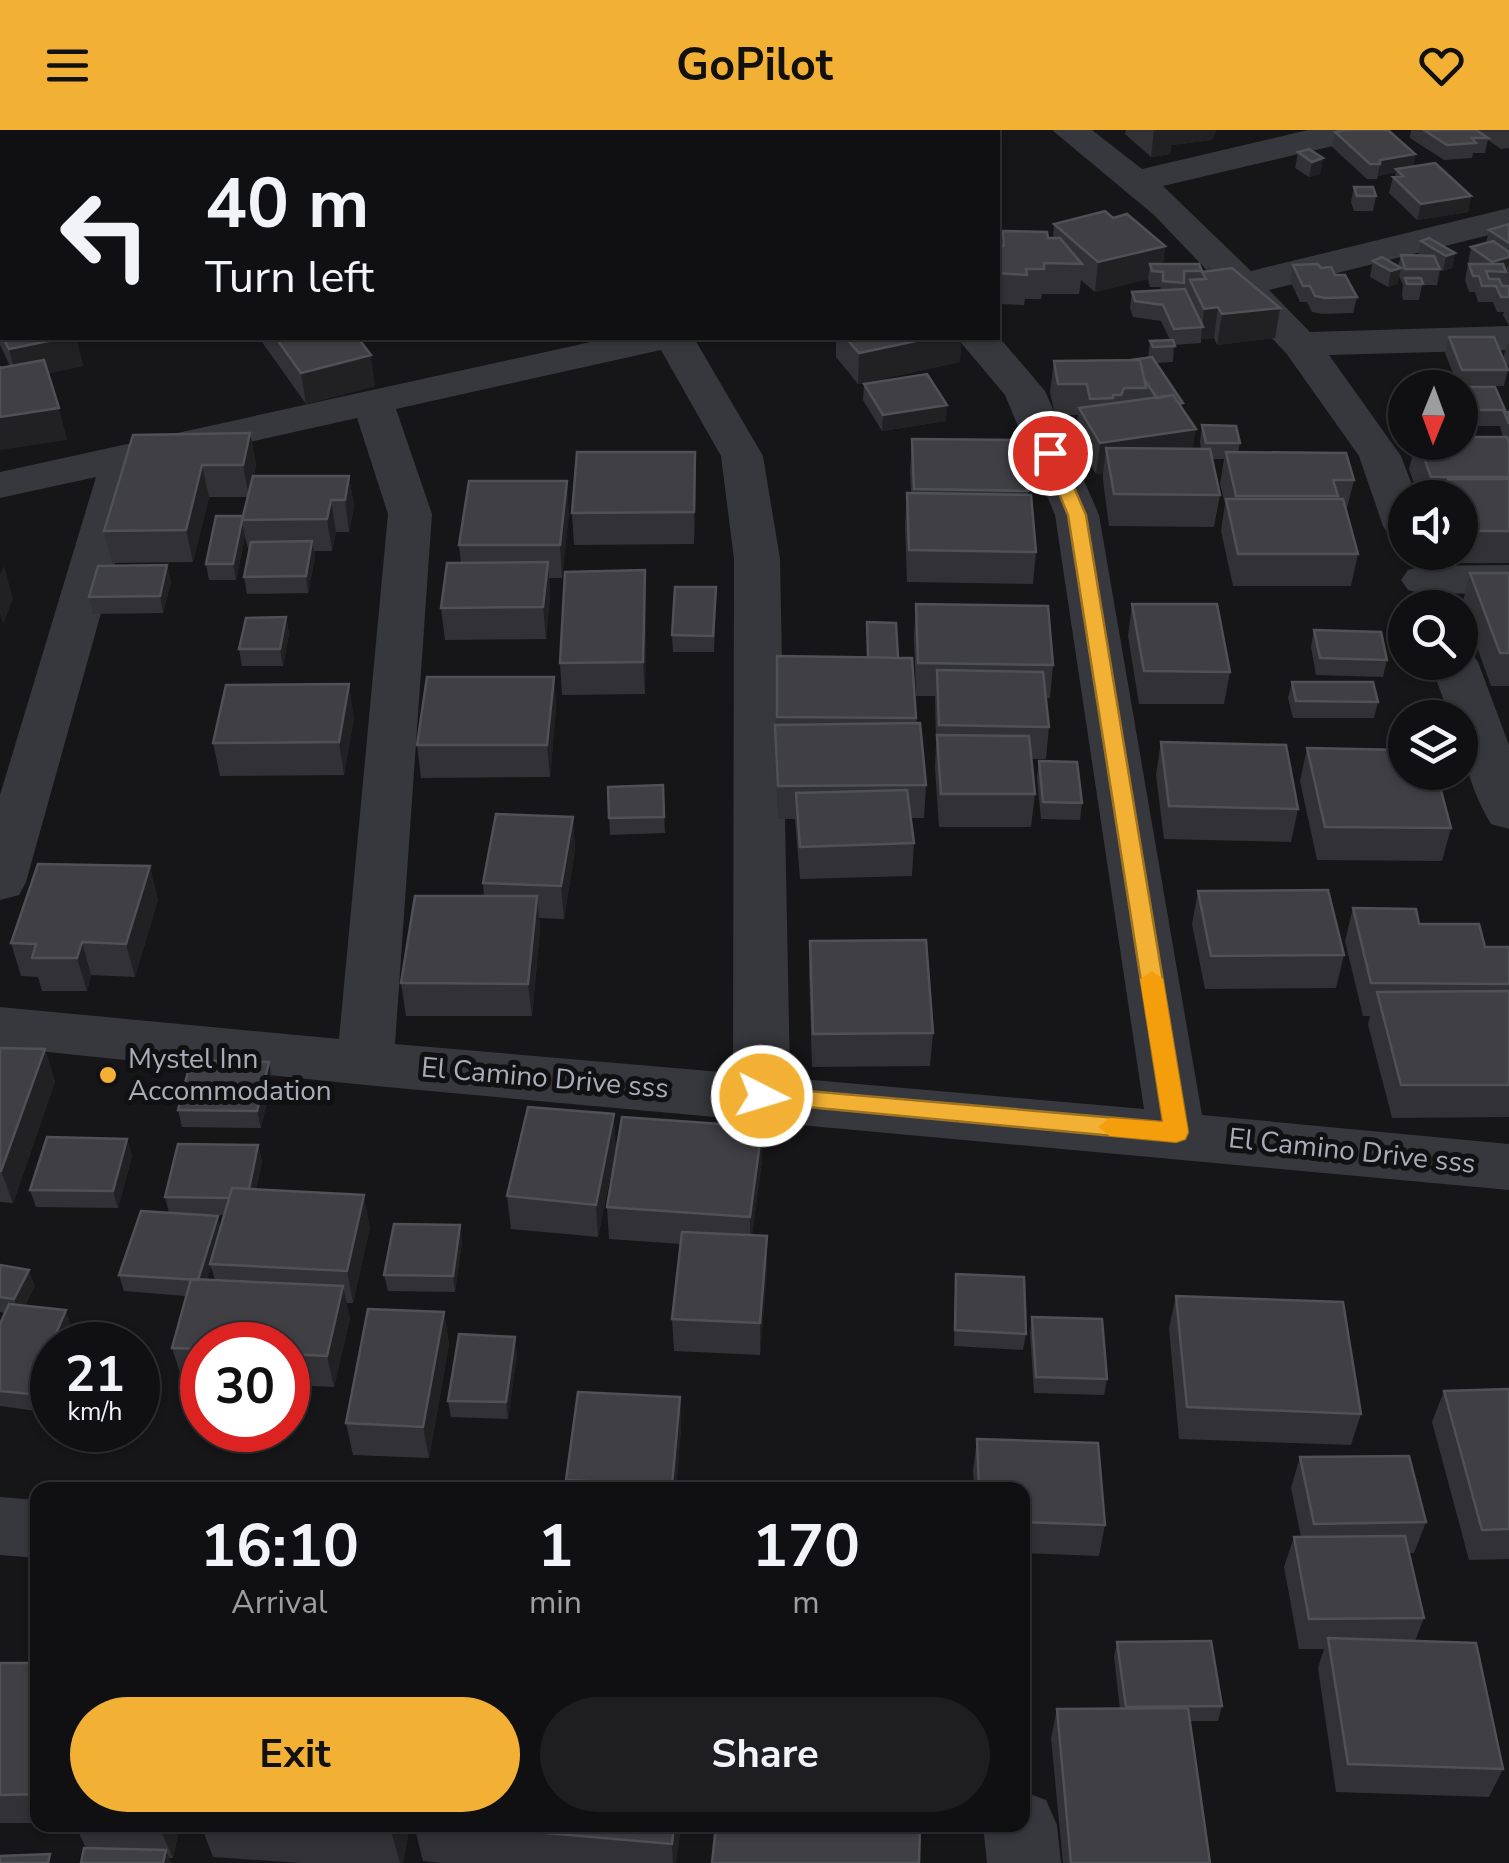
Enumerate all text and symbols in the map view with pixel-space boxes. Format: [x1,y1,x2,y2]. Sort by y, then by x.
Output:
text: GoPilot [676,35,833,96]
icon: menu [40,38,95,93]
icon: heart [1414,38,1469,93]
text: 40 m [205,156,369,252]
icon: left [40,170,170,300]
text: Turn left [205,247,374,308]
north arrow [1388,370,1478,460]
map controls [1388,370,1478,790]
pin [1008,411,1093,496]
icon: arrive [1023,426,1078,481]
button: sound [1388,480,1478,570]
button: search [1388,590,1478,680]
button: layers [1388,700,1478,790]
place label: Mystel Inn Accommodation [128,1040,332,1110]
position arrow [710,1044,814,1148]
street label: El Camino Drive sss [420,1048,670,1108]
marker: Mystel Inn Accommodation [97,1064,119,1086]
street label: El Camino Drive sss [1227,1119,1477,1183]
speed limit sign: 30 [180,1322,310,1452]
text: 21 [65,1340,125,1409]
text: km/h [67,1395,123,1429]
text: 16:10 [200,1505,359,1587]
text: 1 [537,1505,573,1587]
text: 170 [752,1505,860,1587]
text: Arrival [231,1581,328,1624]
text: min [529,1581,582,1624]
text: m [792,1581,820,1624]
button: Exit [70,1697,520,1812]
button: Share [540,1697,990,1812]

